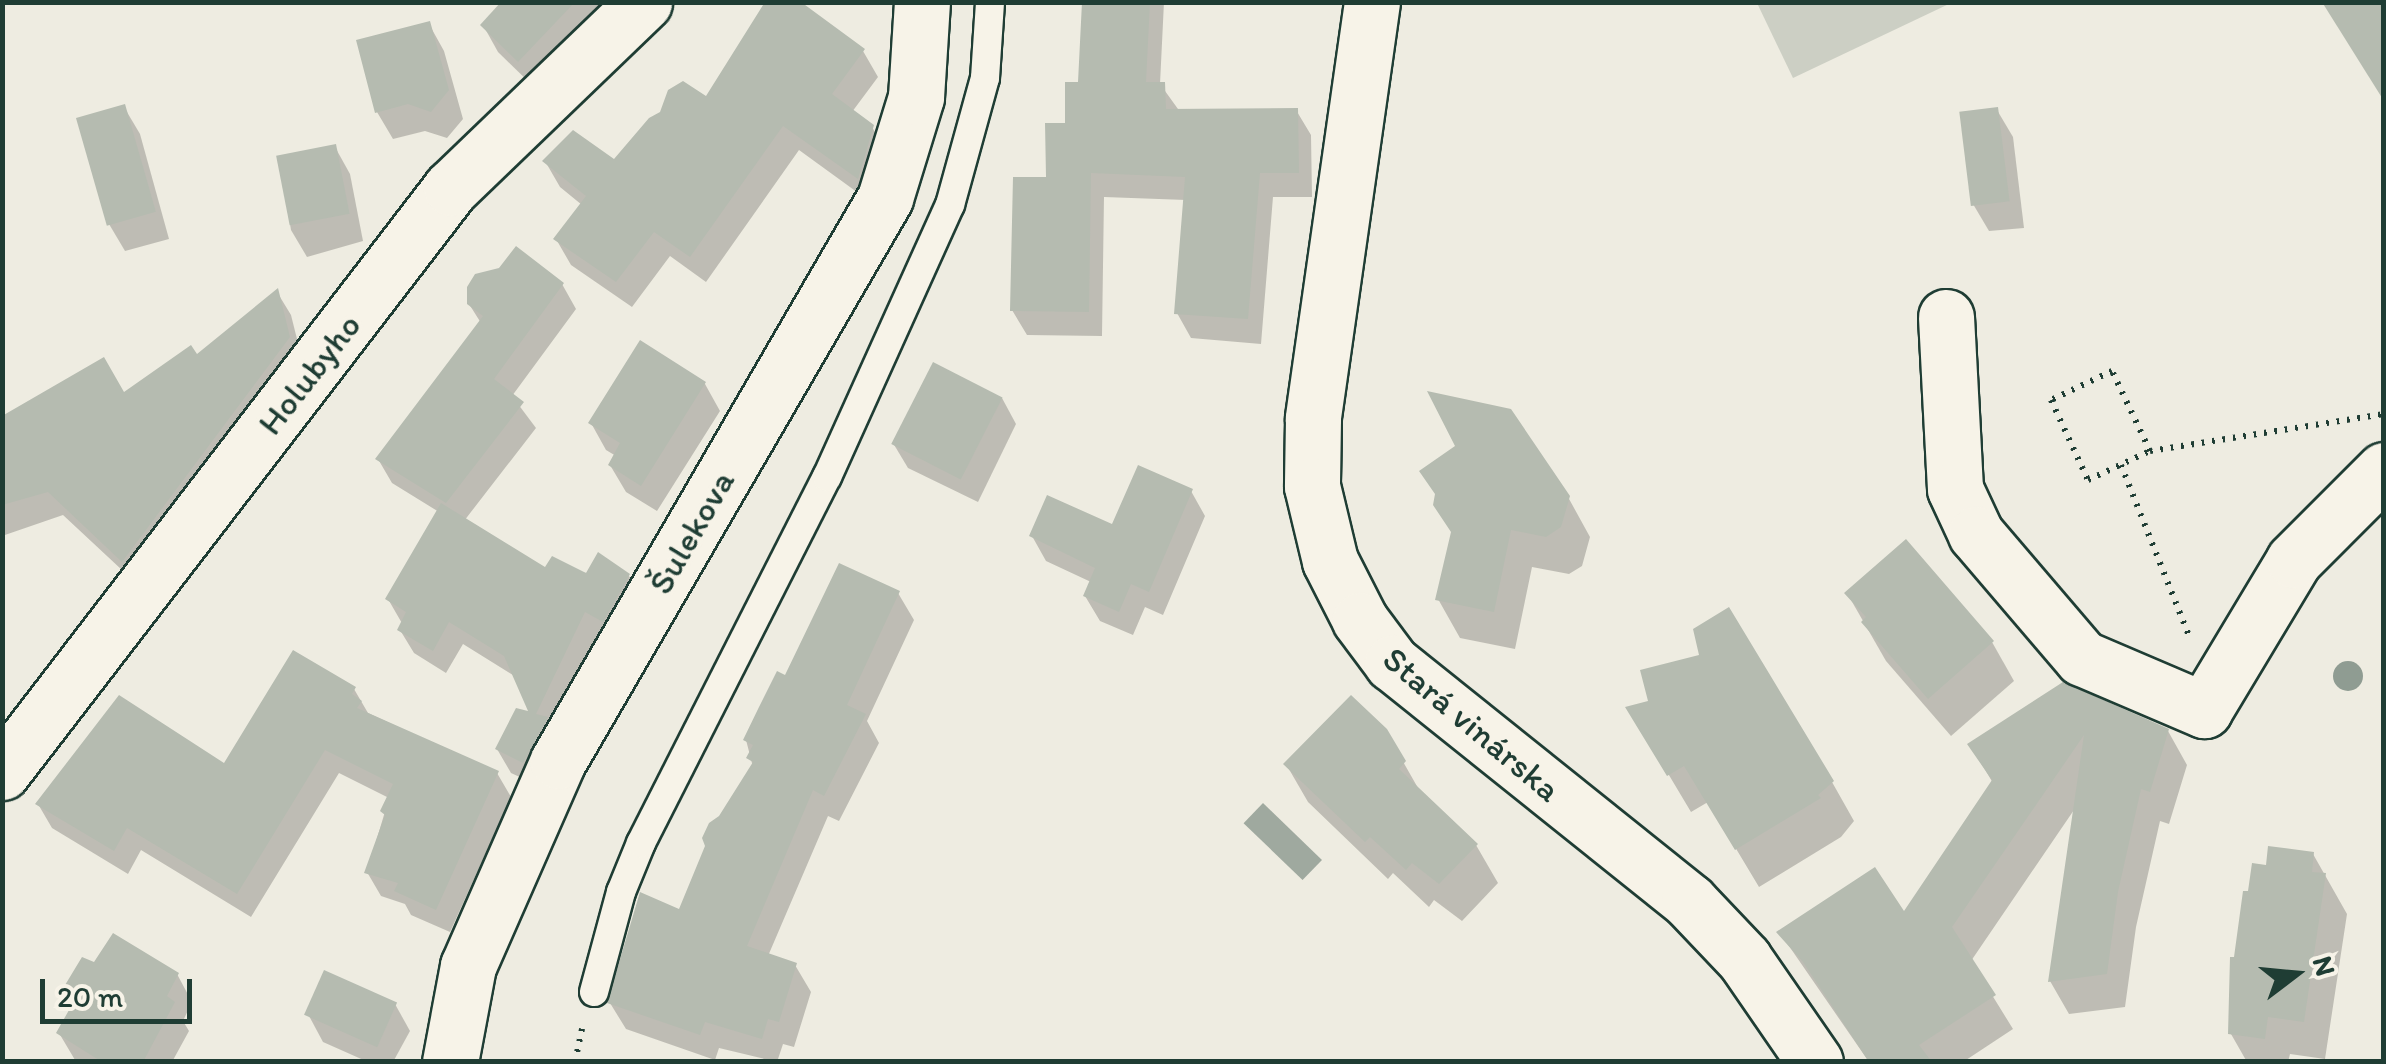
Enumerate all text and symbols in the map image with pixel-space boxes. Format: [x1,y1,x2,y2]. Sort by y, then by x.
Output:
street label: Holubyho [249,305,369,443]
street label: Šulekova [639,463,743,601]
street label: Stará vinárska [1375,638,1569,810]
north arrow [2246,924,2346,1024]
text: N [2306,952,2344,980]
scale bar [45,959,198,1021]
text: 20 m [57,978,123,1015]

